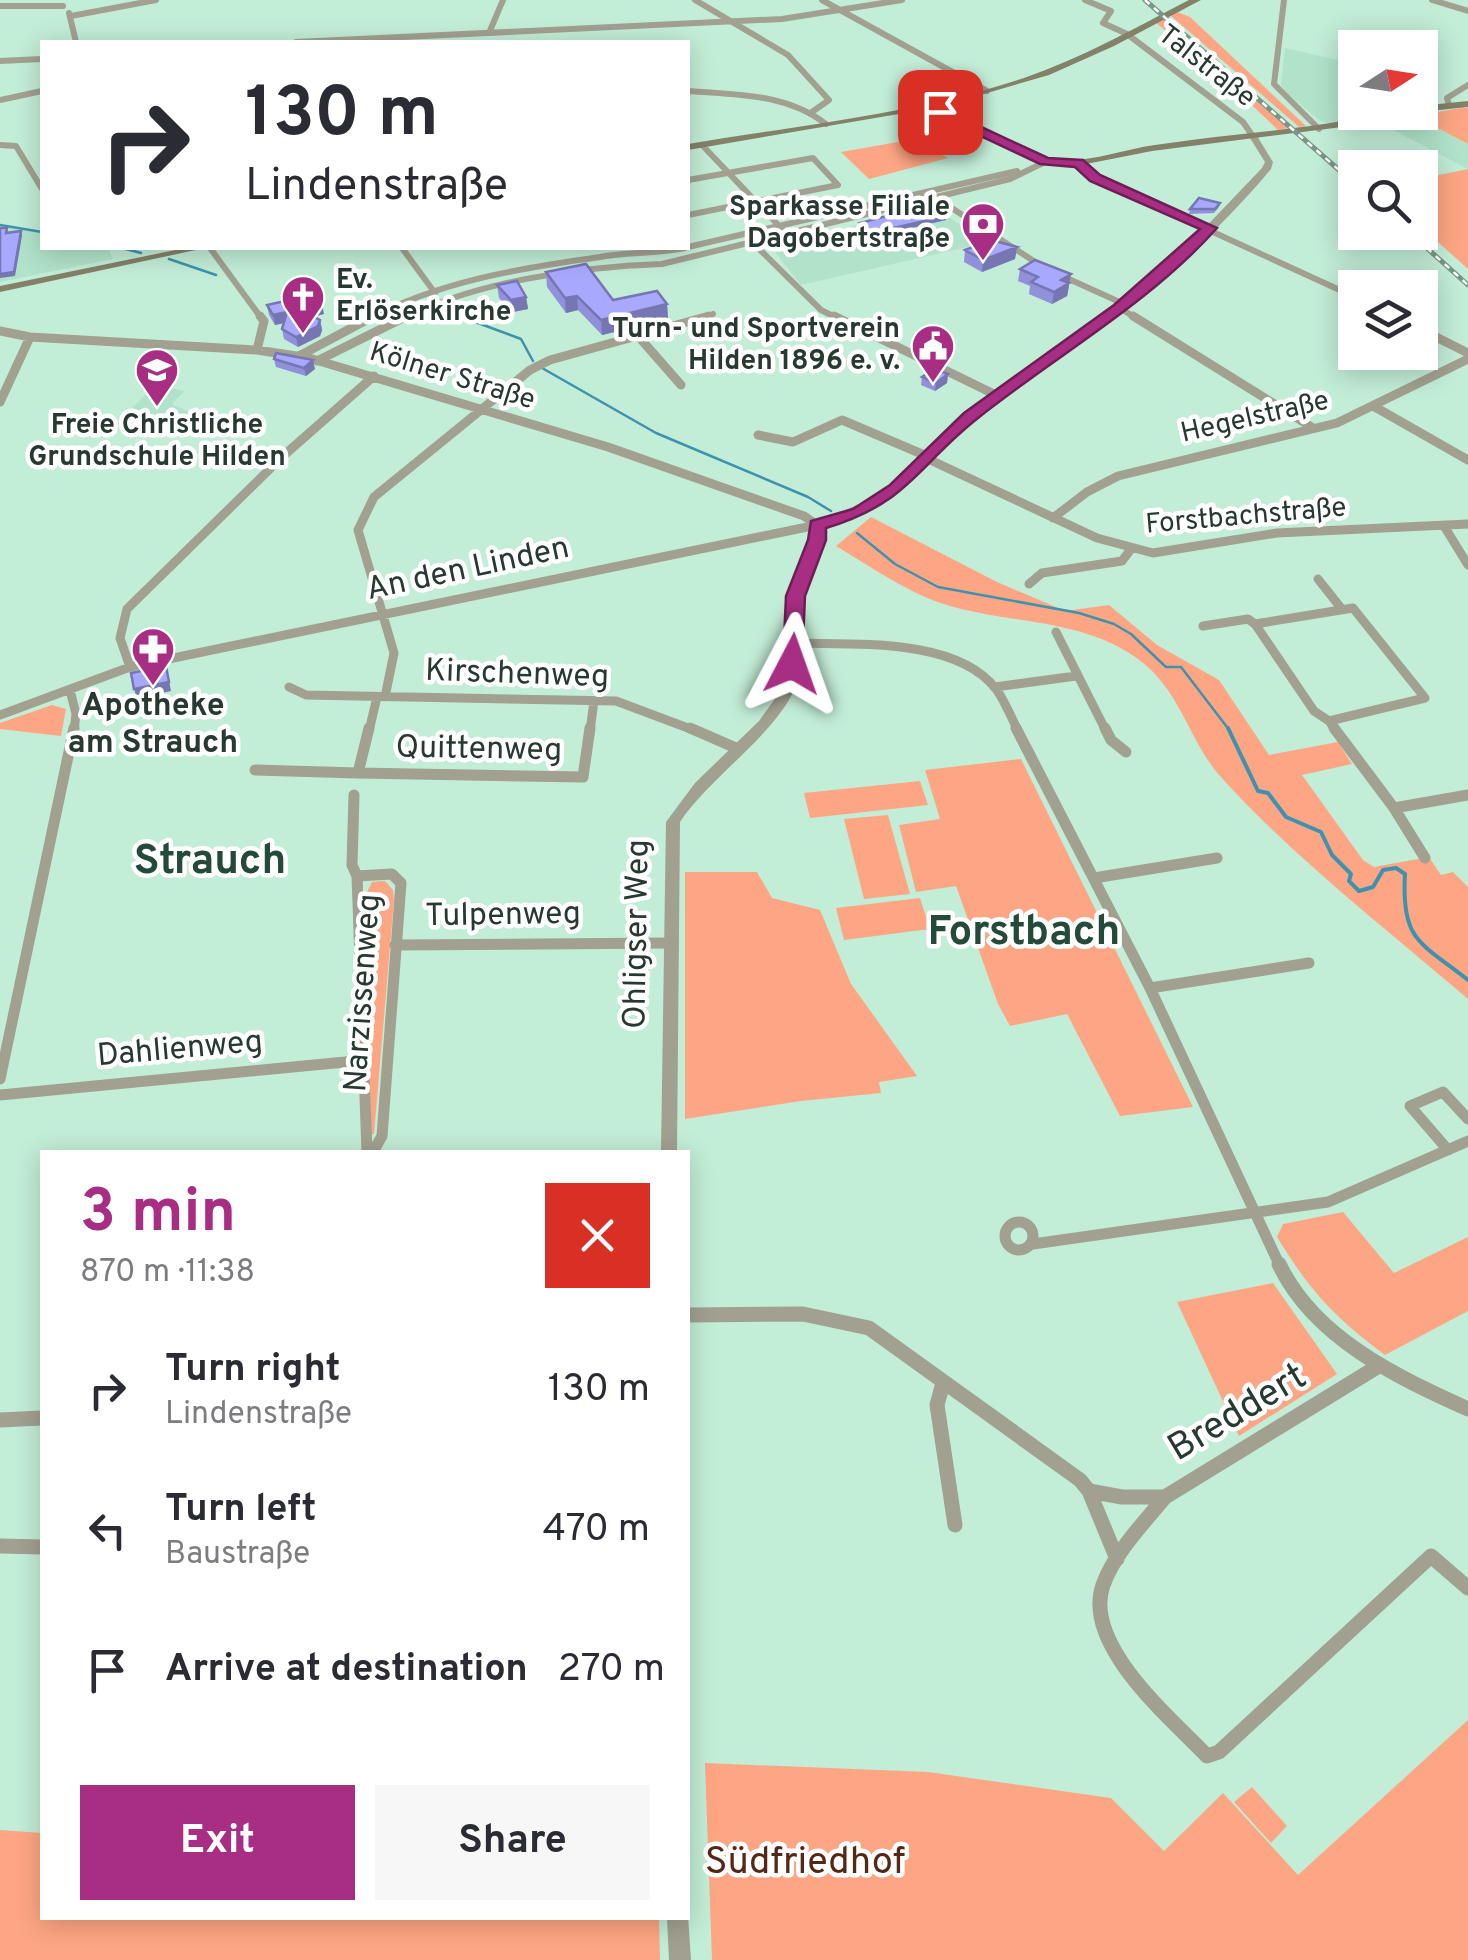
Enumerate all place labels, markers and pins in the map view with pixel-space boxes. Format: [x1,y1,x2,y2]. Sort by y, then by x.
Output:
pin [898,70,983,155]
place label: Sparkasse Filiale Dagobertstraße [729,190,950,258]
bank icon: Sparkasse Filiale Dagobertstraße [960,201,1006,262]
place label: Ev. Erlöserkirche [336,263,511,331]
church icon: Ev. Erlöserkirche [280,274,326,335]
place label: Turn- und Sportverein Hilden 1896 e. v. [612,312,900,380]
public building icon: Turn- und Sportverein Hilden 1896 e. v. [910,323,956,384]
school or university icon: Freie Christliche Grundschule Hilden [134,347,180,408]
place label: Freie Christliche Grundschule Hilden [28,408,286,476]
pharmacy icon: Apotheke am Strauch [130,626,176,687]
place label: Apotheke am Strauch [68,687,238,764]

